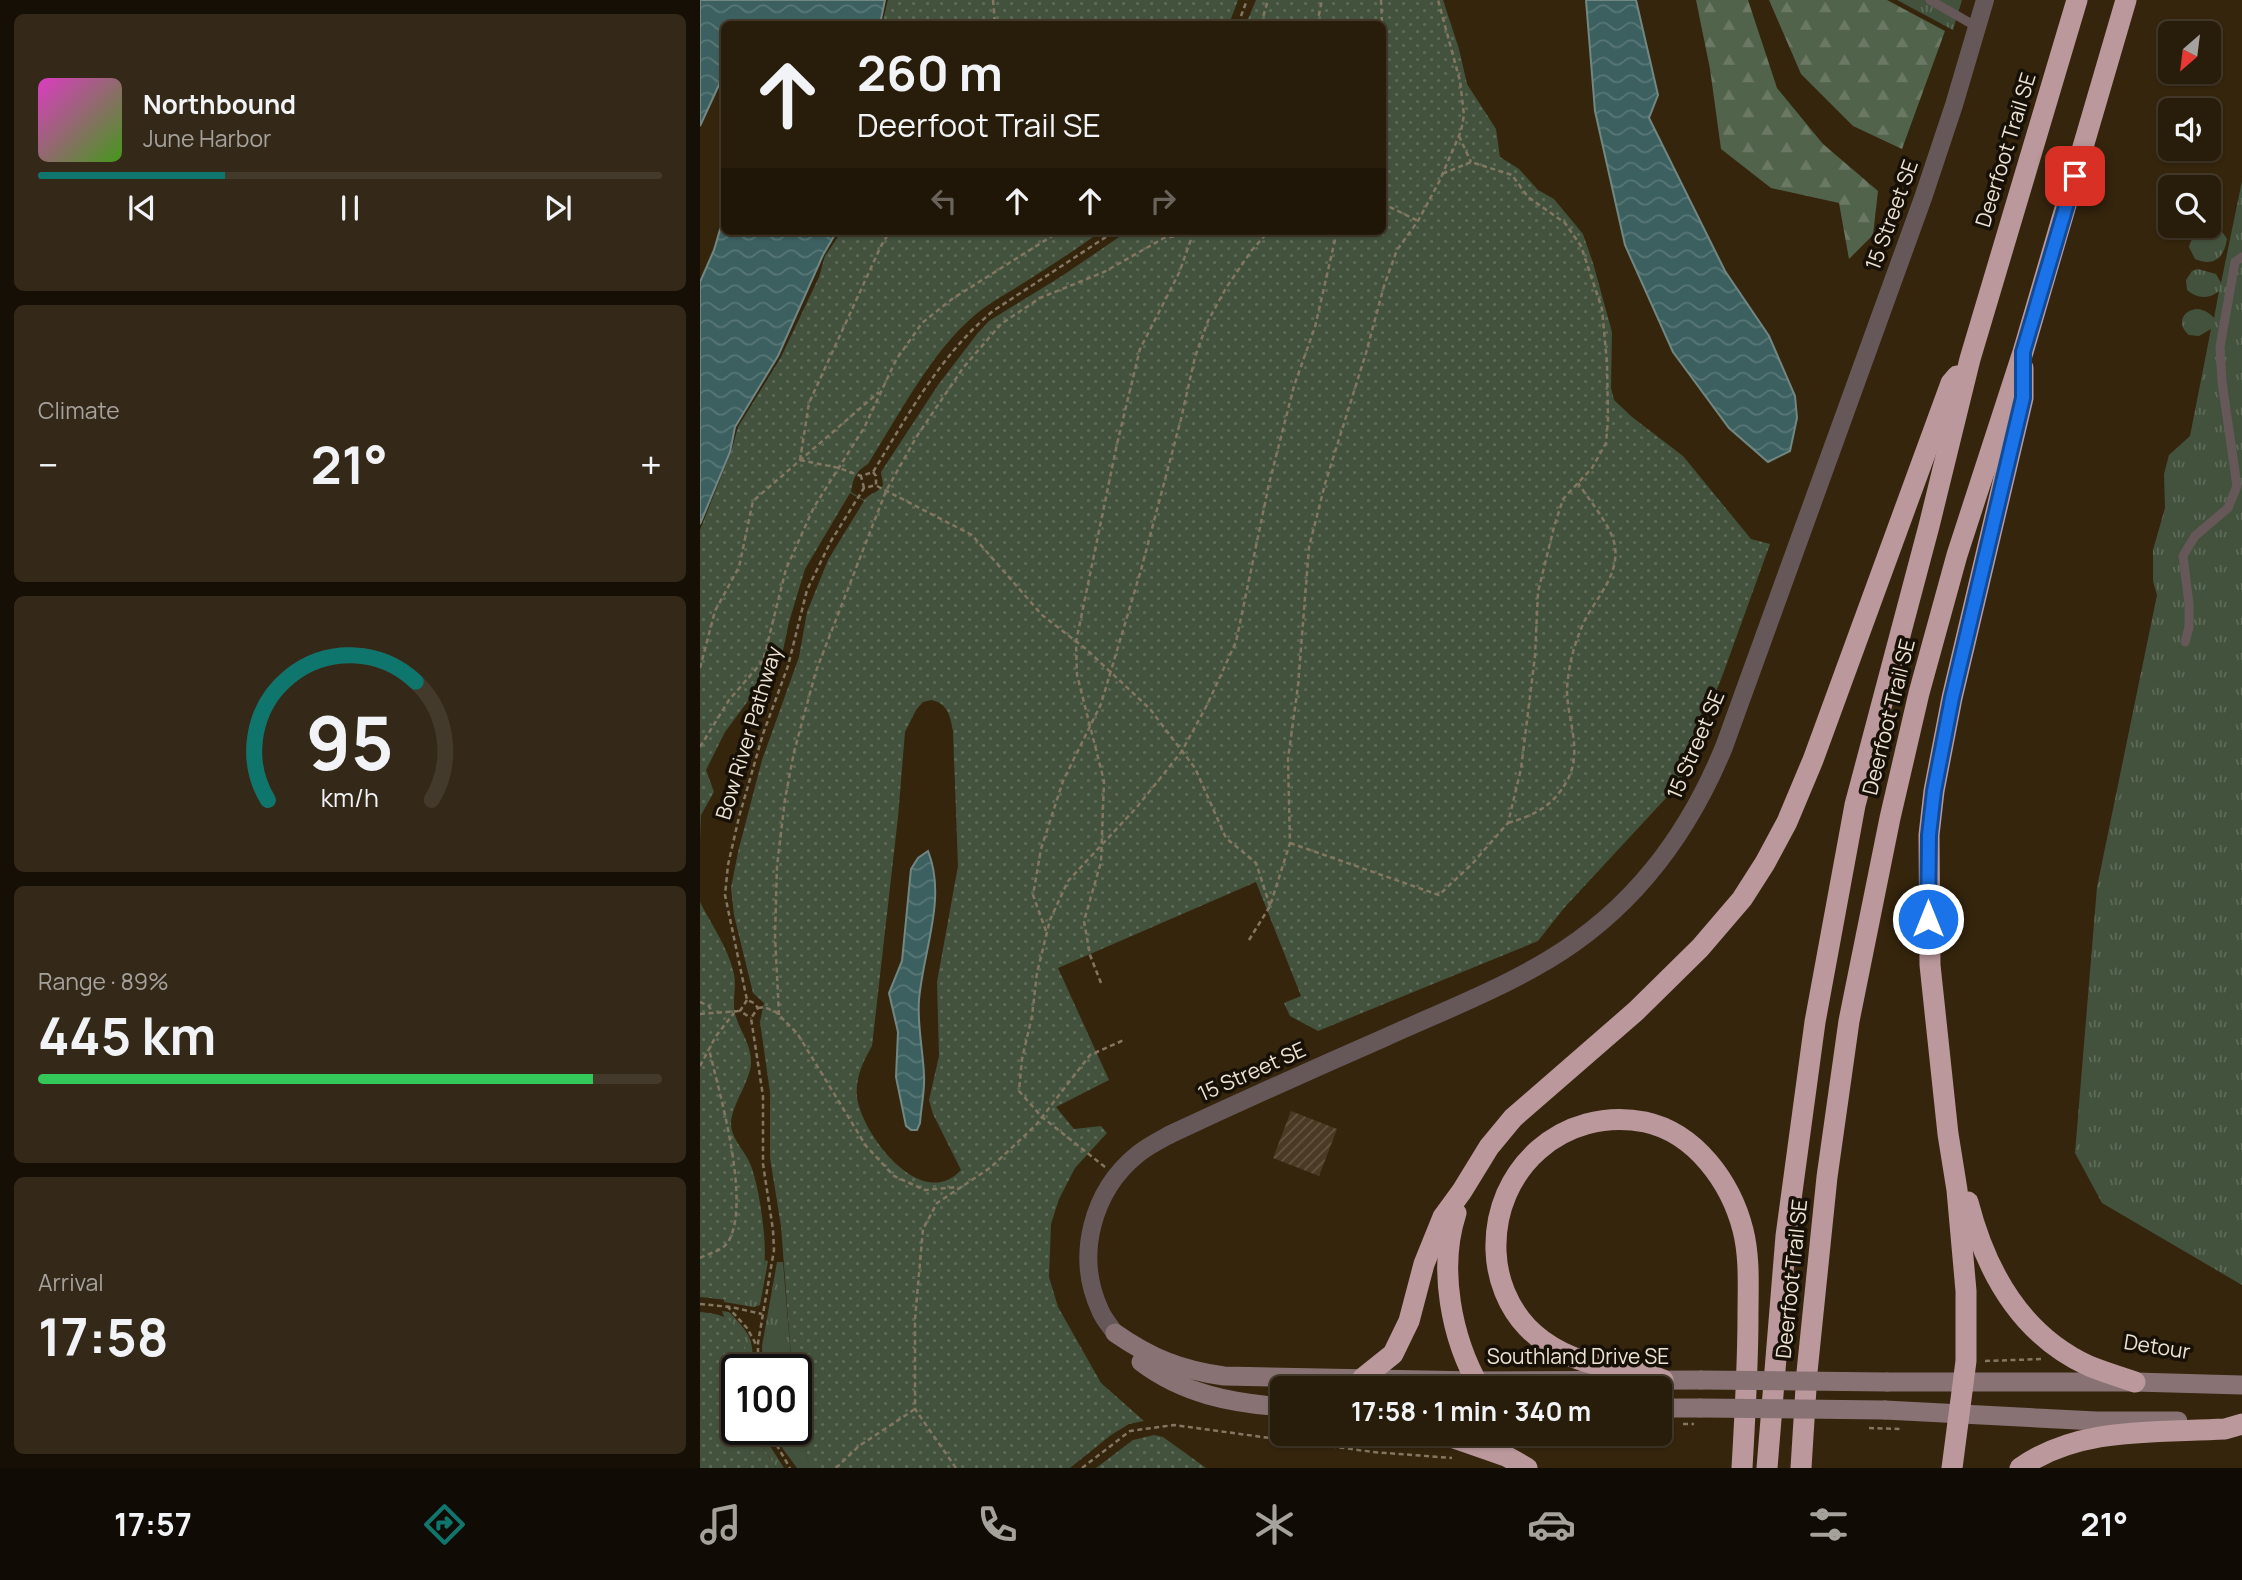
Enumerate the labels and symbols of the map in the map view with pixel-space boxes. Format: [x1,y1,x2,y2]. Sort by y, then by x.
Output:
north arrow [2158,21,2221,84]
street label: Deerfoot Trail SE [1968,69,2042,230]
pin [2045,146,2105,206]
street label: 15 Street SE [1858,156,1924,274]
street label: Deerfoot Trail SE [1855,636,1921,798]
street label: Bow River Pathway [708,643,788,823]
street label: 15 Street SE [1660,686,1730,803]
position arrow [1891,882,1965,956]
street label: 15 Street SE [1193,1035,1310,1107]
street label: Deerfoot Trail SE [1769,1198,1813,1360]
street label: Detour [2122,1327,2193,1365]
street label: Southland Drive SE [1487,1342,1669,1370]
speed limit sign: 100 [721,1354,812,1445]

